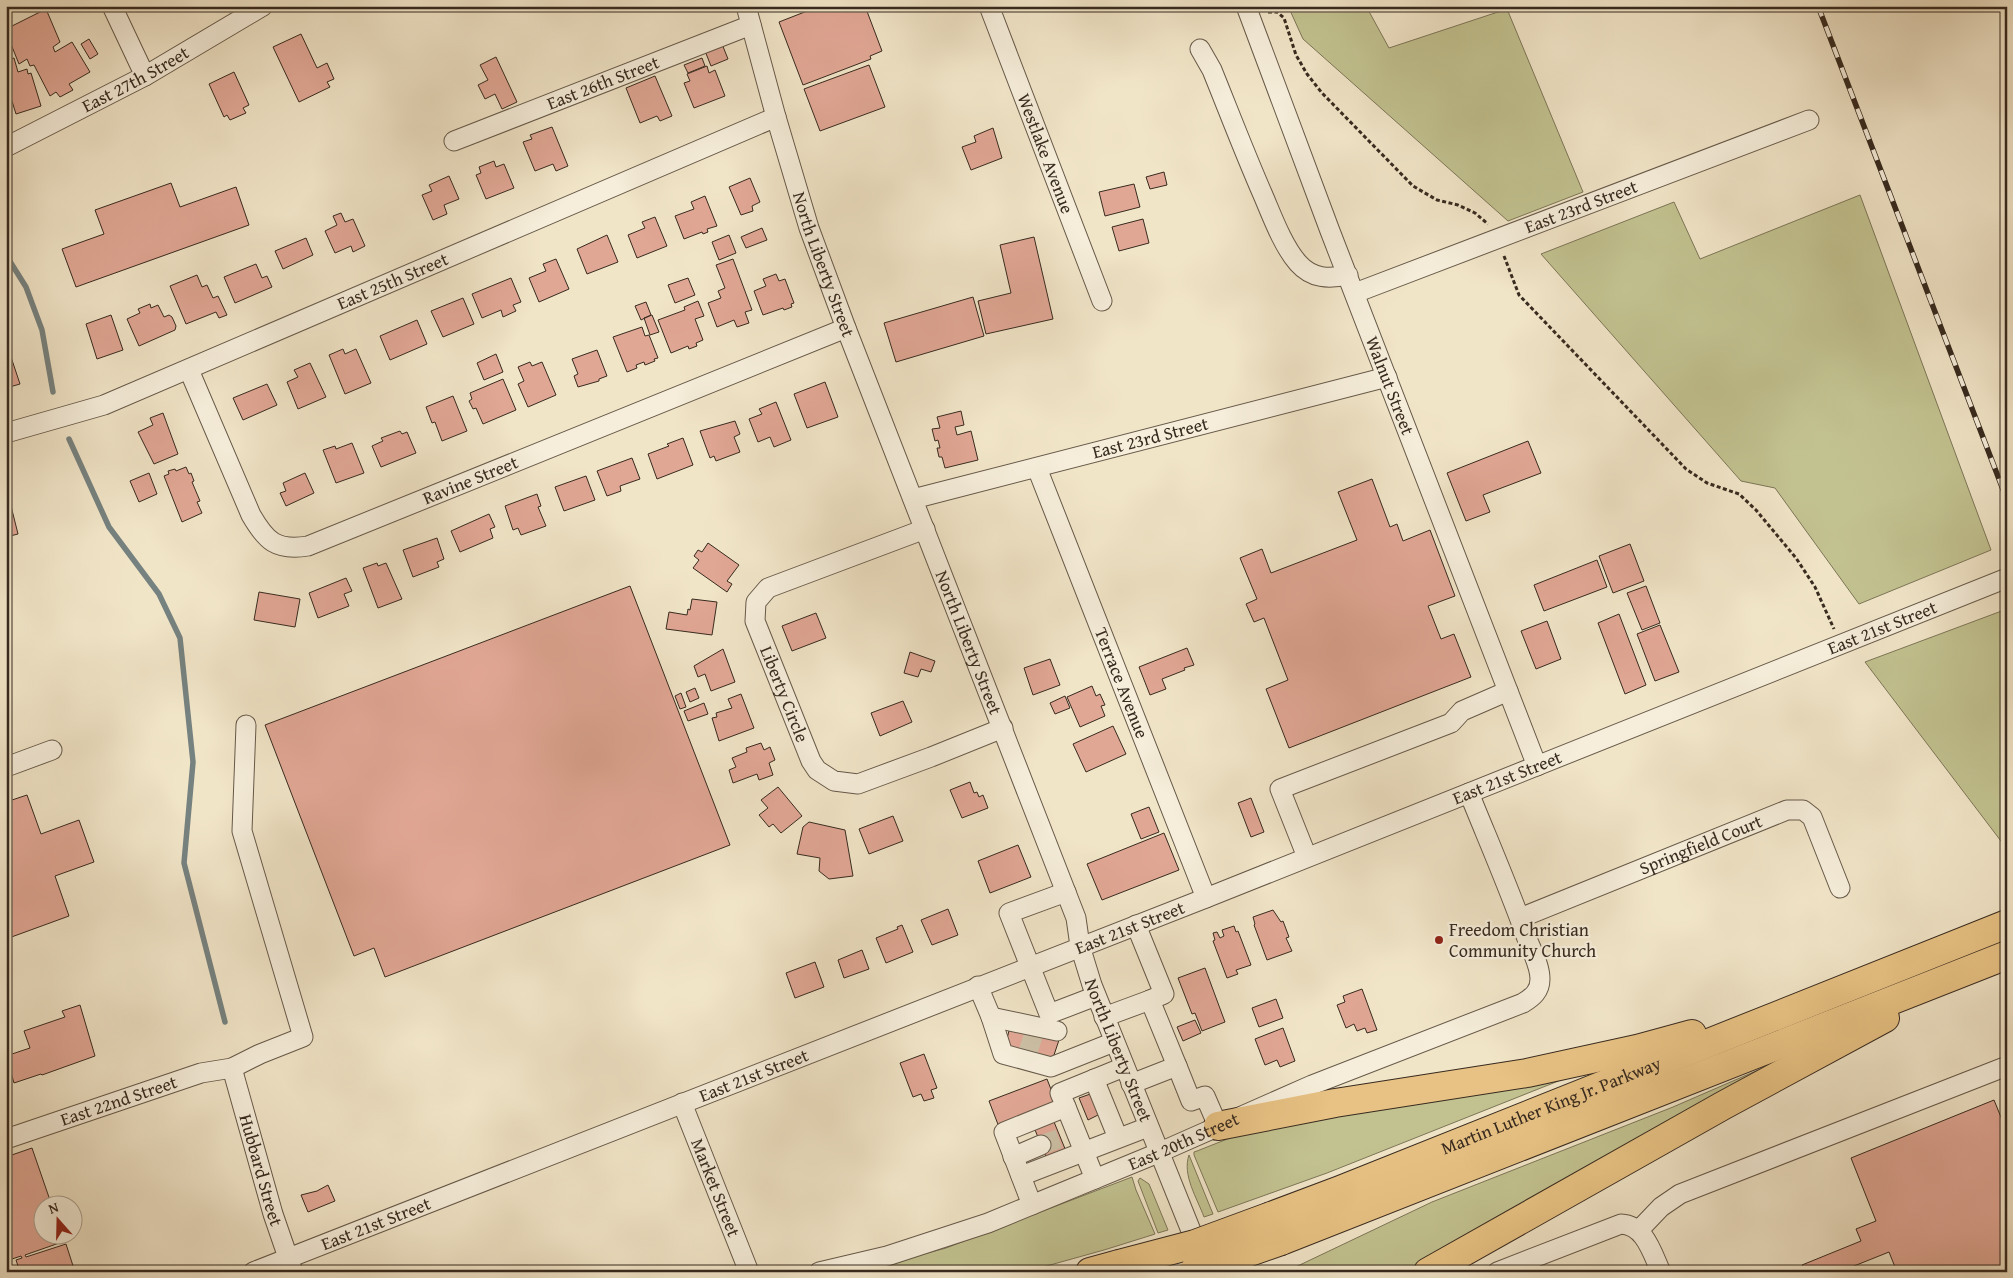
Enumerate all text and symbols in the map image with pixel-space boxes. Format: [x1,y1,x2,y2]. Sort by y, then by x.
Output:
street label: East 27th Street [77,39,194,119]
street label: East 26th Street [543,48,664,116]
street label: Westlake Avenue [1011,89,1081,217]
street label: East 23rd Street [1521,172,1642,240]
street label: North Liberty Street [786,188,863,342]
street label: East 25th Street [333,245,453,317]
street label: Walnut Street [1359,332,1422,439]
street label: East 23rd Street [1089,409,1212,465]
street label: Ravine Street [418,448,523,511]
street label: North Liberty Street [929,566,1010,719]
street label: East 21st Street [1823,593,1941,661]
street label: Terrace Avenue [1088,624,1156,742]
street label: Liberty Circle [753,642,816,746]
street label: East 21st Street [1448,743,1566,811]
street label: Springfield Court [1635,807,1767,881]
street label: East 21st Street [1071,894,1189,961]
place label: Freedom Christian Community Church [1449,916,1596,964]
marker: Freedom Christian Community Church [1433,934,1445,946]
street label: North Liberty Street [1078,975,1160,1126]
street label: East 21st Street [695,1041,813,1109]
street label: Martin Luther King Jr. Parkway [1437,1049,1665,1161]
street label: East 22nd Street [57,1068,181,1133]
street label: East 20th Street [1124,1105,1244,1177]
street label: Hubbard Street [233,1111,290,1230]
street label: Market Street [684,1134,748,1241]
street label: East 21st Street [317,1189,435,1257]
north arrow [32,1196,82,1246]
text: N [46,1197,62,1219]

